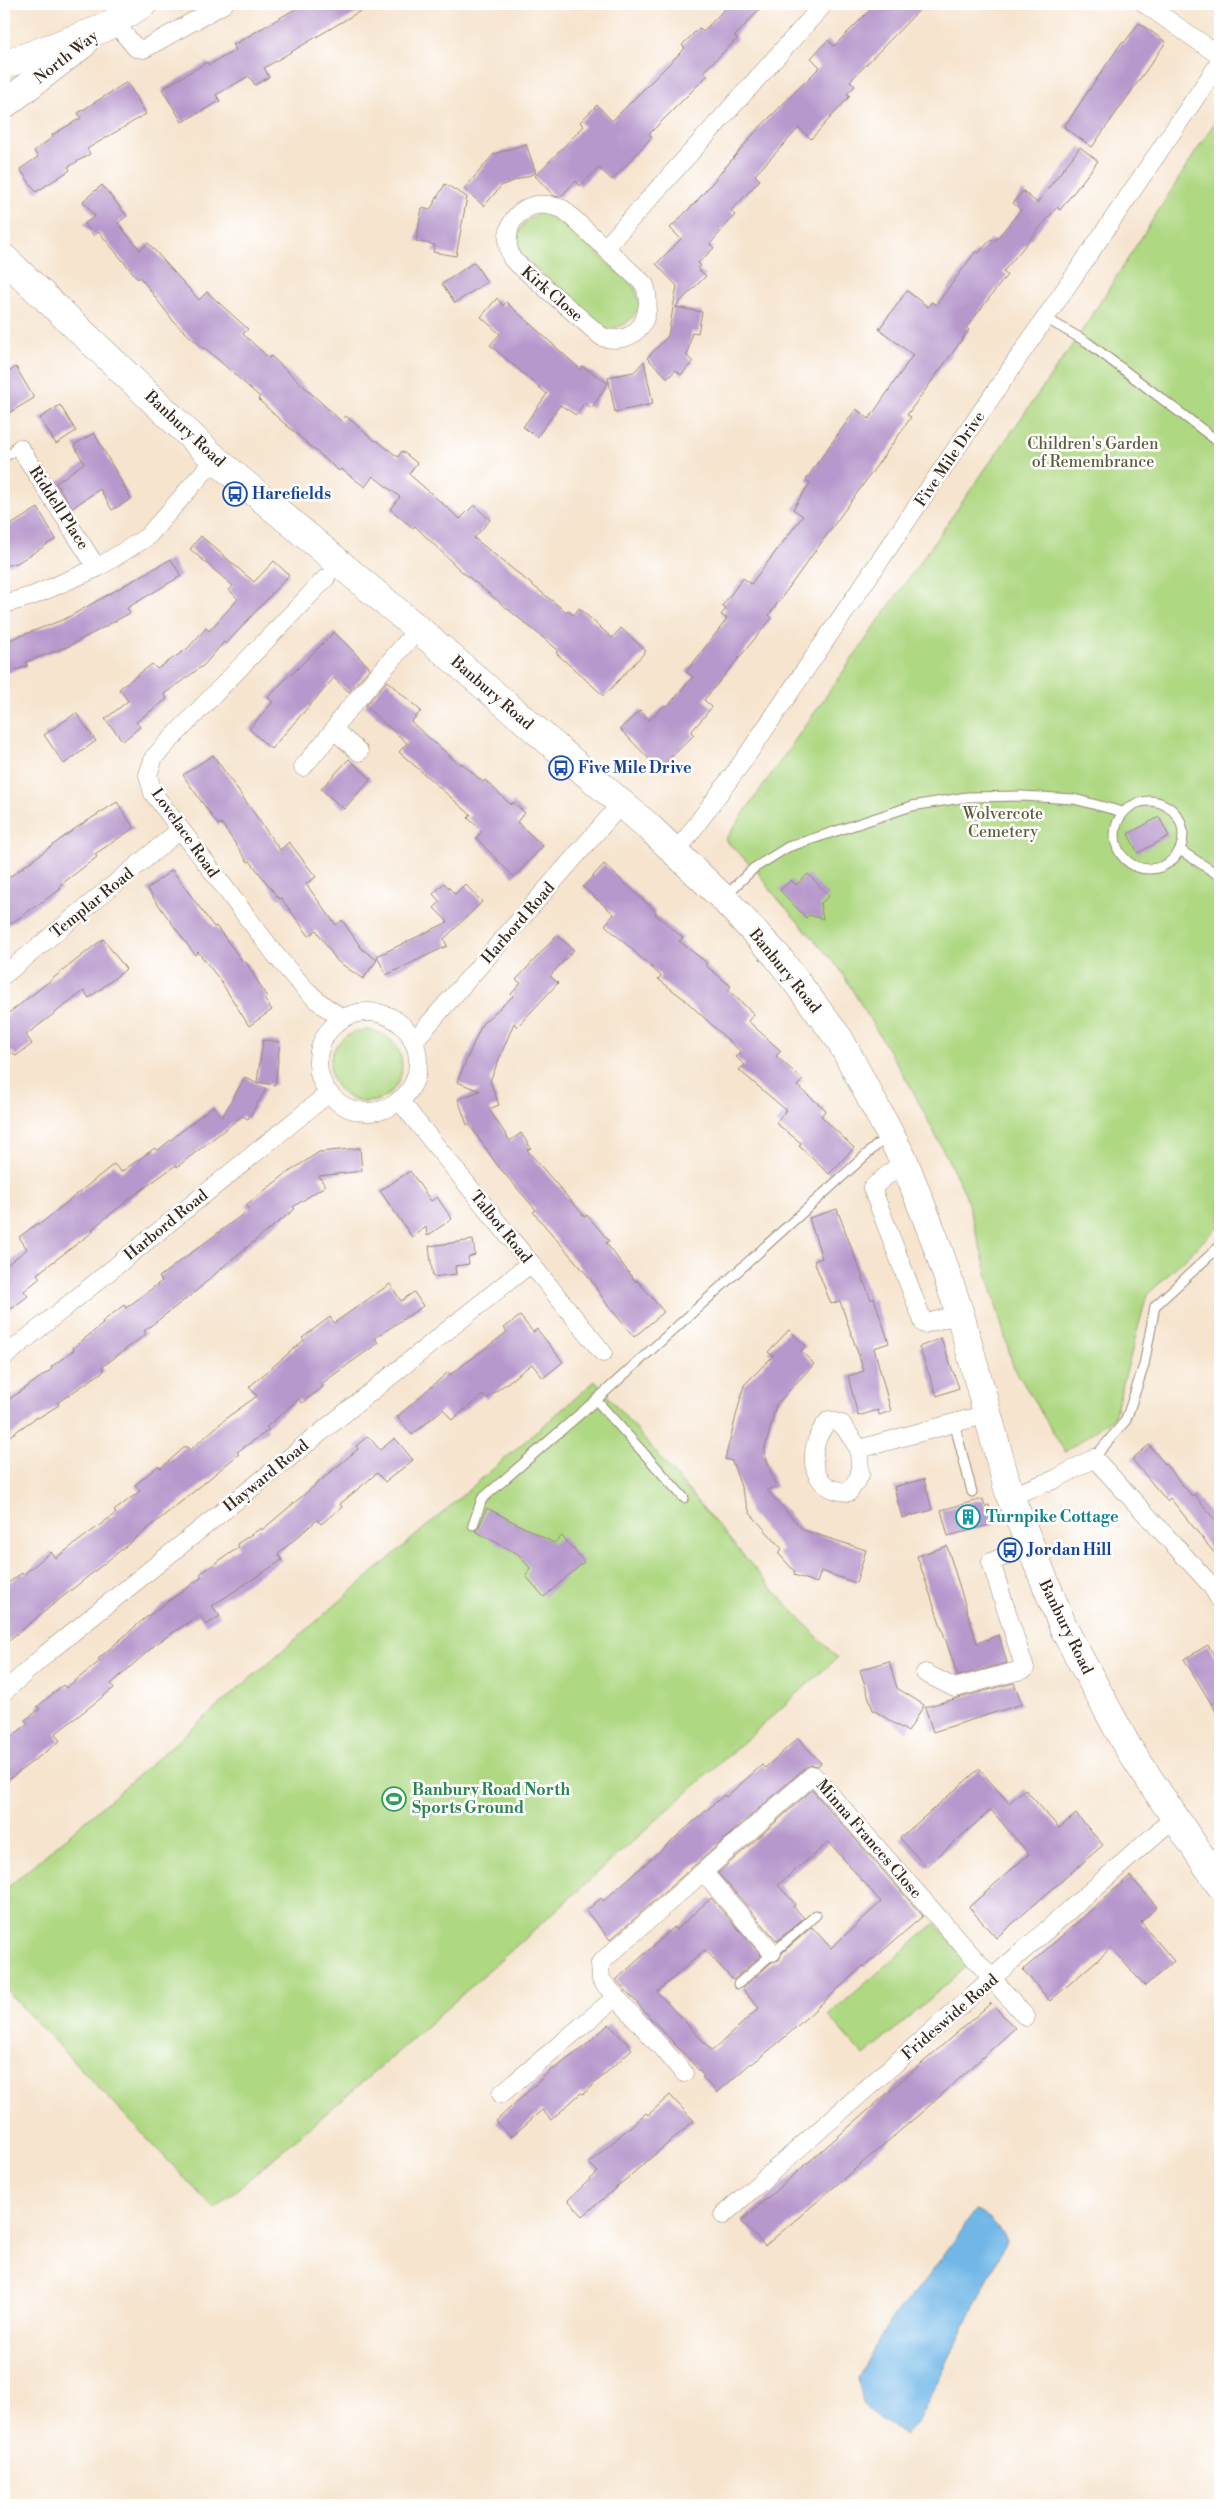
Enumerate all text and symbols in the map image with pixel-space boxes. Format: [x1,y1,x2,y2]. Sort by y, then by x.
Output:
street label: North Way [30,26,102,88]
street label: Kirk Close [517,262,587,326]
street label: Banbury Road [140,386,229,471]
street label: Five Mile Drive [911,407,989,511]
park label: Children's Garden of Remembrance [1027,434,1159,472]
street label: Riddell Place [25,463,93,553]
bus stop icon: Harefields [222,481,248,507]
place label: Harefields [252,484,331,504]
street label: Banbury Road [446,651,537,734]
bus stop icon: Five Mile Drive [548,755,574,781]
place label: Five Mile Drive [578,758,692,778]
street label: Lovelace Road [147,784,223,882]
park label: Wolvercote Cemetery [962,804,1043,842]
street label: Templar Road [46,863,138,943]
street label: Harbord Road [477,878,559,968]
street label: Banbury Road [744,924,825,1017]
street label: Harbord Road [120,1185,212,1265]
street label: Talbot Road [466,1187,536,1267]
street label: Hayward Road [219,1435,313,1517]
building icon: Turnpike Cottage [955,1504,981,1530]
place label: Turnpike Cottage [986,1507,1119,1527]
bus stop icon: Jordan Hill [997,1537,1023,1563]
place label: Jordan Hill [1026,1540,1112,1560]
street label: Banbury Road [1034,1576,1098,1678]
street label: Minna Frances Close [812,1775,926,1903]
place label: Banbury Road North Sports Ground [412,1780,570,1818]
sports icon: Banbury Road North Sports Ground [381,1786,407,1812]
street label: Frideswide Road [898,1970,1002,2064]

